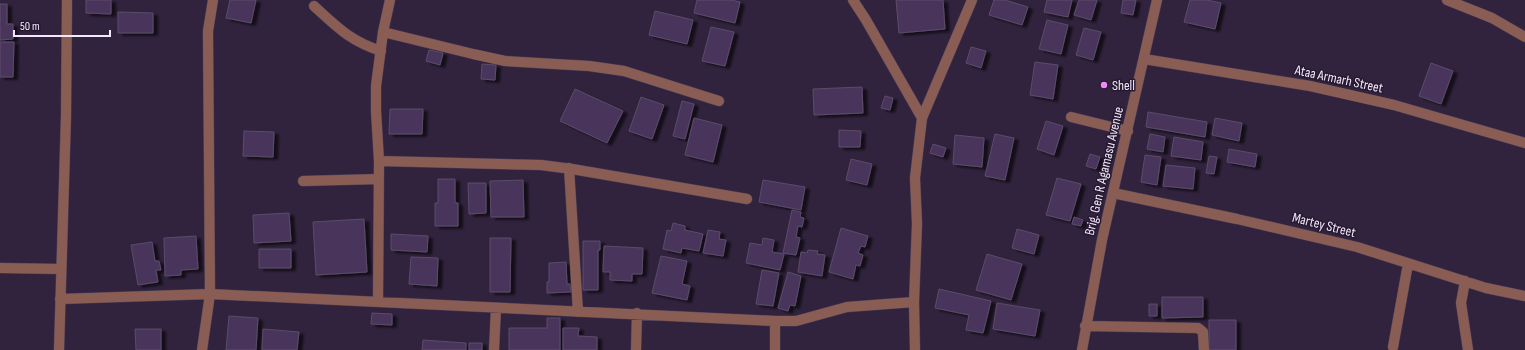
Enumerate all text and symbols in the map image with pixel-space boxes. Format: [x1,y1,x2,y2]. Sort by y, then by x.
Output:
scale bar [14,12,110,38]
text: 50 m [20,19,40,34]
street label: Ataa Armarh Street [1292,61,1385,97]
place label: Shell [1112,77,1135,94]
marker: Shell [1099,80,1109,90]
street label: Brig. Gen R Agamasu Avenue [1081,105,1127,237]
street label: Martey Street [1291,209,1357,241]

